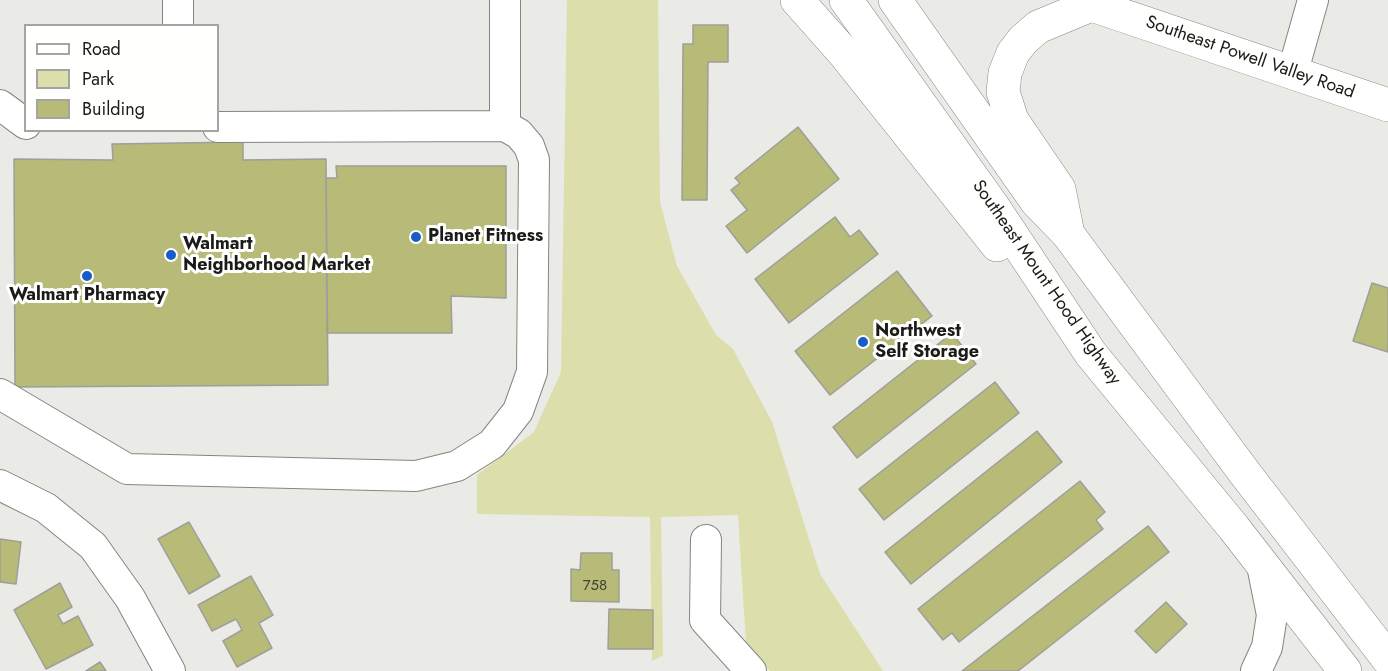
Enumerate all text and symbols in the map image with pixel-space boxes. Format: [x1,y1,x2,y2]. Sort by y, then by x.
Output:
street label: Southeast Powell Valley Road [1143,12,1357,104]
legend [24,24,219,132]
text: Road [82,36,121,62]
text: Park [82,66,114,92]
text: Building [82,96,145,122]
street label: Southeast Mount Hood Highway [967,176,1125,390]
place label: Planet Fitness [428,226,543,248]
marker: Planet Fitness [409,230,423,244]
place label: Walmart Neighborhood Market [183,234,370,276]
marker: Walmart Neighborhood Market [164,248,178,262]
marker: Walmart Pharmacy [80,269,94,283]
place label: Walmart Pharmacy [9,285,165,307]
place label: Northwest Self Storage [875,321,979,364]
marker: Northwest Self Storage [856,335,870,349]
house number: 758 [583,577,607,595]

